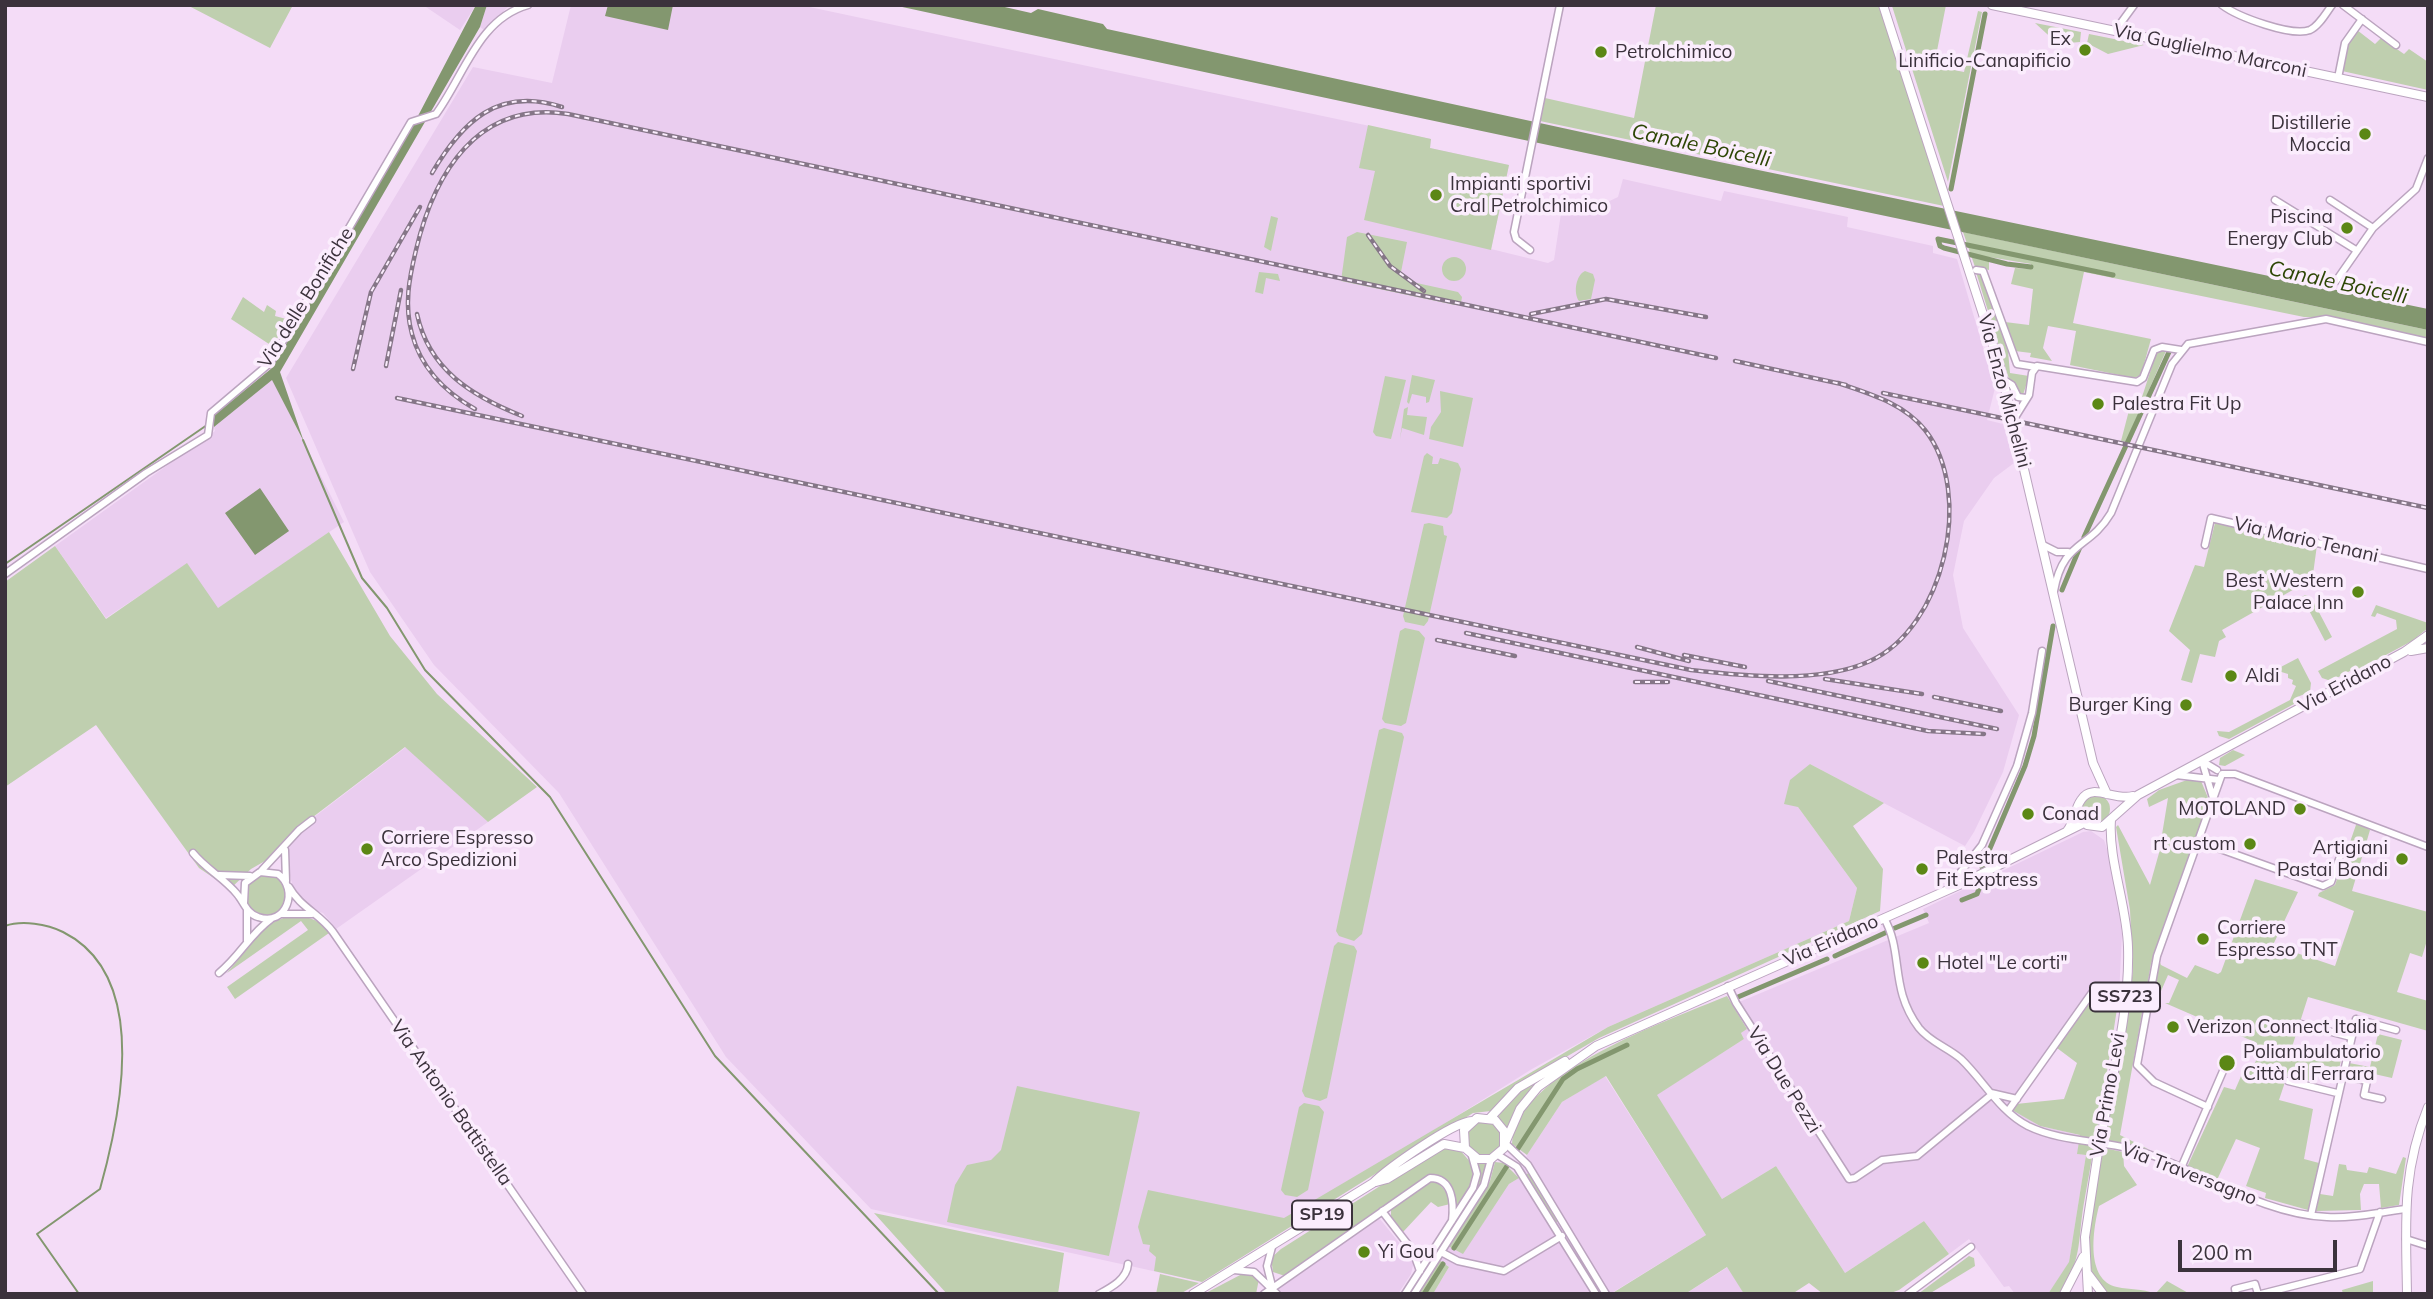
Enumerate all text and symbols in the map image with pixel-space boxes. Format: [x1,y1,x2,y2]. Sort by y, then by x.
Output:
street label: Via Guglielmo Marconi [2111,19,2309,83]
place label: Ex Linificio-Canapificio [1898,28,2071,72]
place label: Petrolchimico [1615,41,1732,63]
marker: Ex Linificio-Canapificio [2077,42,2093,58]
marker: Petrolchimico [1593,44,1609,60]
place label: Distillerie Moccia [2271,112,2351,156]
water label: Canale Boicelli [1629,119,1773,173]
marker: Distillerie Moccia [2357,126,2373,142]
place label: Impianti sportivi Cral Petrolchimico [1450,173,1608,217]
marker: Impianti sportivi Cral Petrolchimico [1428,187,1444,203]
place label: Piscina Energy Club [2227,206,2333,250]
marker: Piscina Energy Club [2339,220,2355,236]
street label: Via delle Bonifiche [254,224,358,372]
water label: Canale Boicelli [2266,256,2410,310]
street label: Via Enzo Michelini [1972,312,2036,470]
place label: Palestra Fit Up [2112,393,2241,415]
marker: Palestra Fit Up [2090,396,2106,412]
street label: Via Mario Tenani [2232,512,2380,568]
place label: Best Western Palace Inn [2225,570,2344,614]
marker: Best Western Palace Inn [2350,584,2366,600]
street label: Via Eridano [2295,650,2395,718]
place label: Aldi [2245,665,2279,687]
marker: Aldi [2223,668,2239,684]
place label: Burger King [2069,694,2172,716]
marker: Burger King [2178,697,2194,713]
place label: MOTOLAND [2178,798,2286,820]
marker: MOTOLAND [2292,801,2308,817]
place label: Conad [2042,803,2099,825]
marker: Conad [2020,806,2036,822]
place label: Corriere Espresso Arco Spedizioni [381,827,534,871]
place label: rt custom [2153,833,2236,855]
marker: rt custom [2242,836,2258,852]
place label: Artigiani Pastai Bondi [2277,837,2388,881]
marker: Corriere Espresso Arco Spedizioni [359,841,375,857]
place label: Palestra Fit Exptress [1936,847,2038,891]
marker: Artigiani Pastai Bondi [2394,851,2410,867]
marker: Palestra Fit Exptress [1914,861,1930,877]
street label: Via Eridano [1780,910,1882,972]
place label: Corriere Espresso TNT [2217,917,2338,961]
marker: Corriere Espresso TNT [2195,931,2211,947]
place label: Hotel "Le corti" [1937,952,2068,974]
marker: Hotel "Le corti" [1915,955,1931,971]
road number: SS723 [2090,982,2160,1012]
street label: Via Antonio Battistella [385,1016,517,1190]
place label: Verizon Connect Italia [2187,1016,2378,1038]
marker: Verizon Connect Italia [2165,1019,2181,1035]
street label: Via Due Pezzi [1742,1023,1826,1137]
street label: Via Primo Levi [2086,1031,2130,1159]
place label: Poliambulatorio Città di Ferrara [2243,1041,2381,1085]
marker: Poliambulatorio Città di Ferrara [2217,1053,2237,1073]
street label: Via Traversagno [2118,1138,2260,1210]
road number: SP19 [1292,1200,1352,1230]
scale bar [2181,1226,2340,1270]
text: 200 m [2191,1239,2253,1265]
place label: Yi Gou [1378,1241,1435,1263]
marker: Yi Gou [1356,1244,1372,1260]

